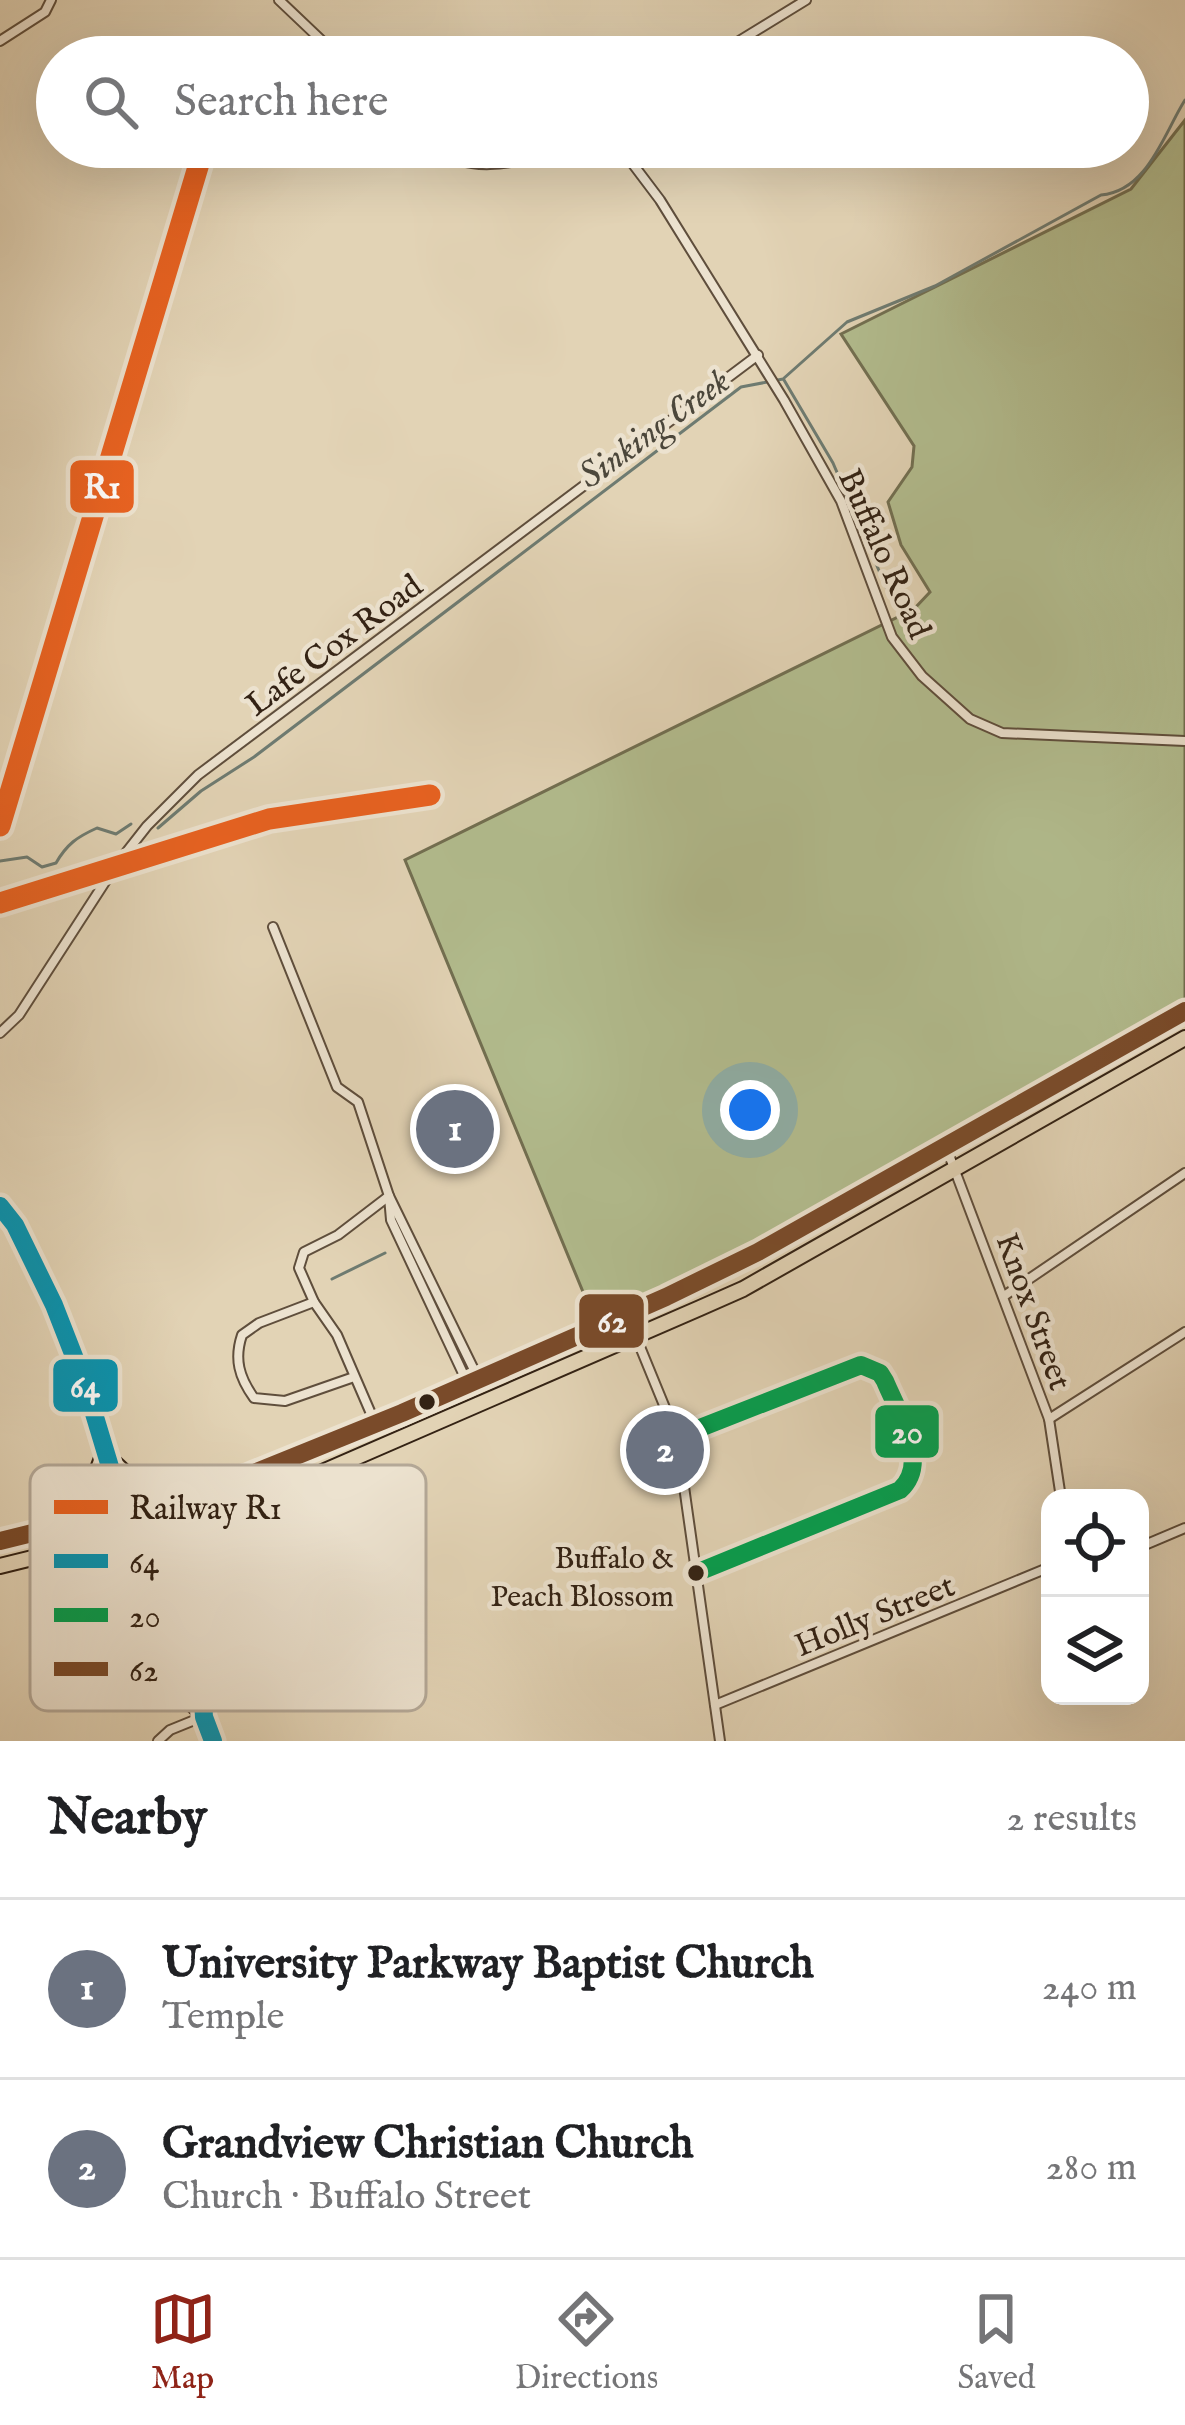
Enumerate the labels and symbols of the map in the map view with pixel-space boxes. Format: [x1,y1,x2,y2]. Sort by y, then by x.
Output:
water label: Sinking Creek [570,359,740,500]
line badge: R1 [68,458,136,515]
street label: Buffalo Road [827,463,939,646]
text: R1 [83,468,121,510]
street label: Lafe Cox Road [238,566,432,727]
your location [720,1080,780,1140]
pin: 1 [416,1084,494,1174]
street label: Knox Street [984,1228,1080,1396]
line badge: 62 [577,1292,646,1350]
text: 62 [597,1302,627,1344]
line badge: 64 [51,1357,120,1414]
text: 64 [70,1367,101,1409]
unlabelled marker [416,1391,438,1413]
line badge: 20 [873,1403,941,1460]
pin: 2 [626,1405,704,1495]
text: 20 [891,1413,923,1455]
legend [30,1465,426,1711]
text: Railway R1 [129,1489,282,1531]
place label: Buffalo & Peach Blossom [490,1541,674,1617]
text: 64 [129,1543,159,1585]
marker: Buffalo & Peach Blossom [685,1562,707,1584]
street label: Holly Street [789,1566,961,1668]
text: 20 [129,1597,161,1639]
text: 62 [129,1651,158,1693]

